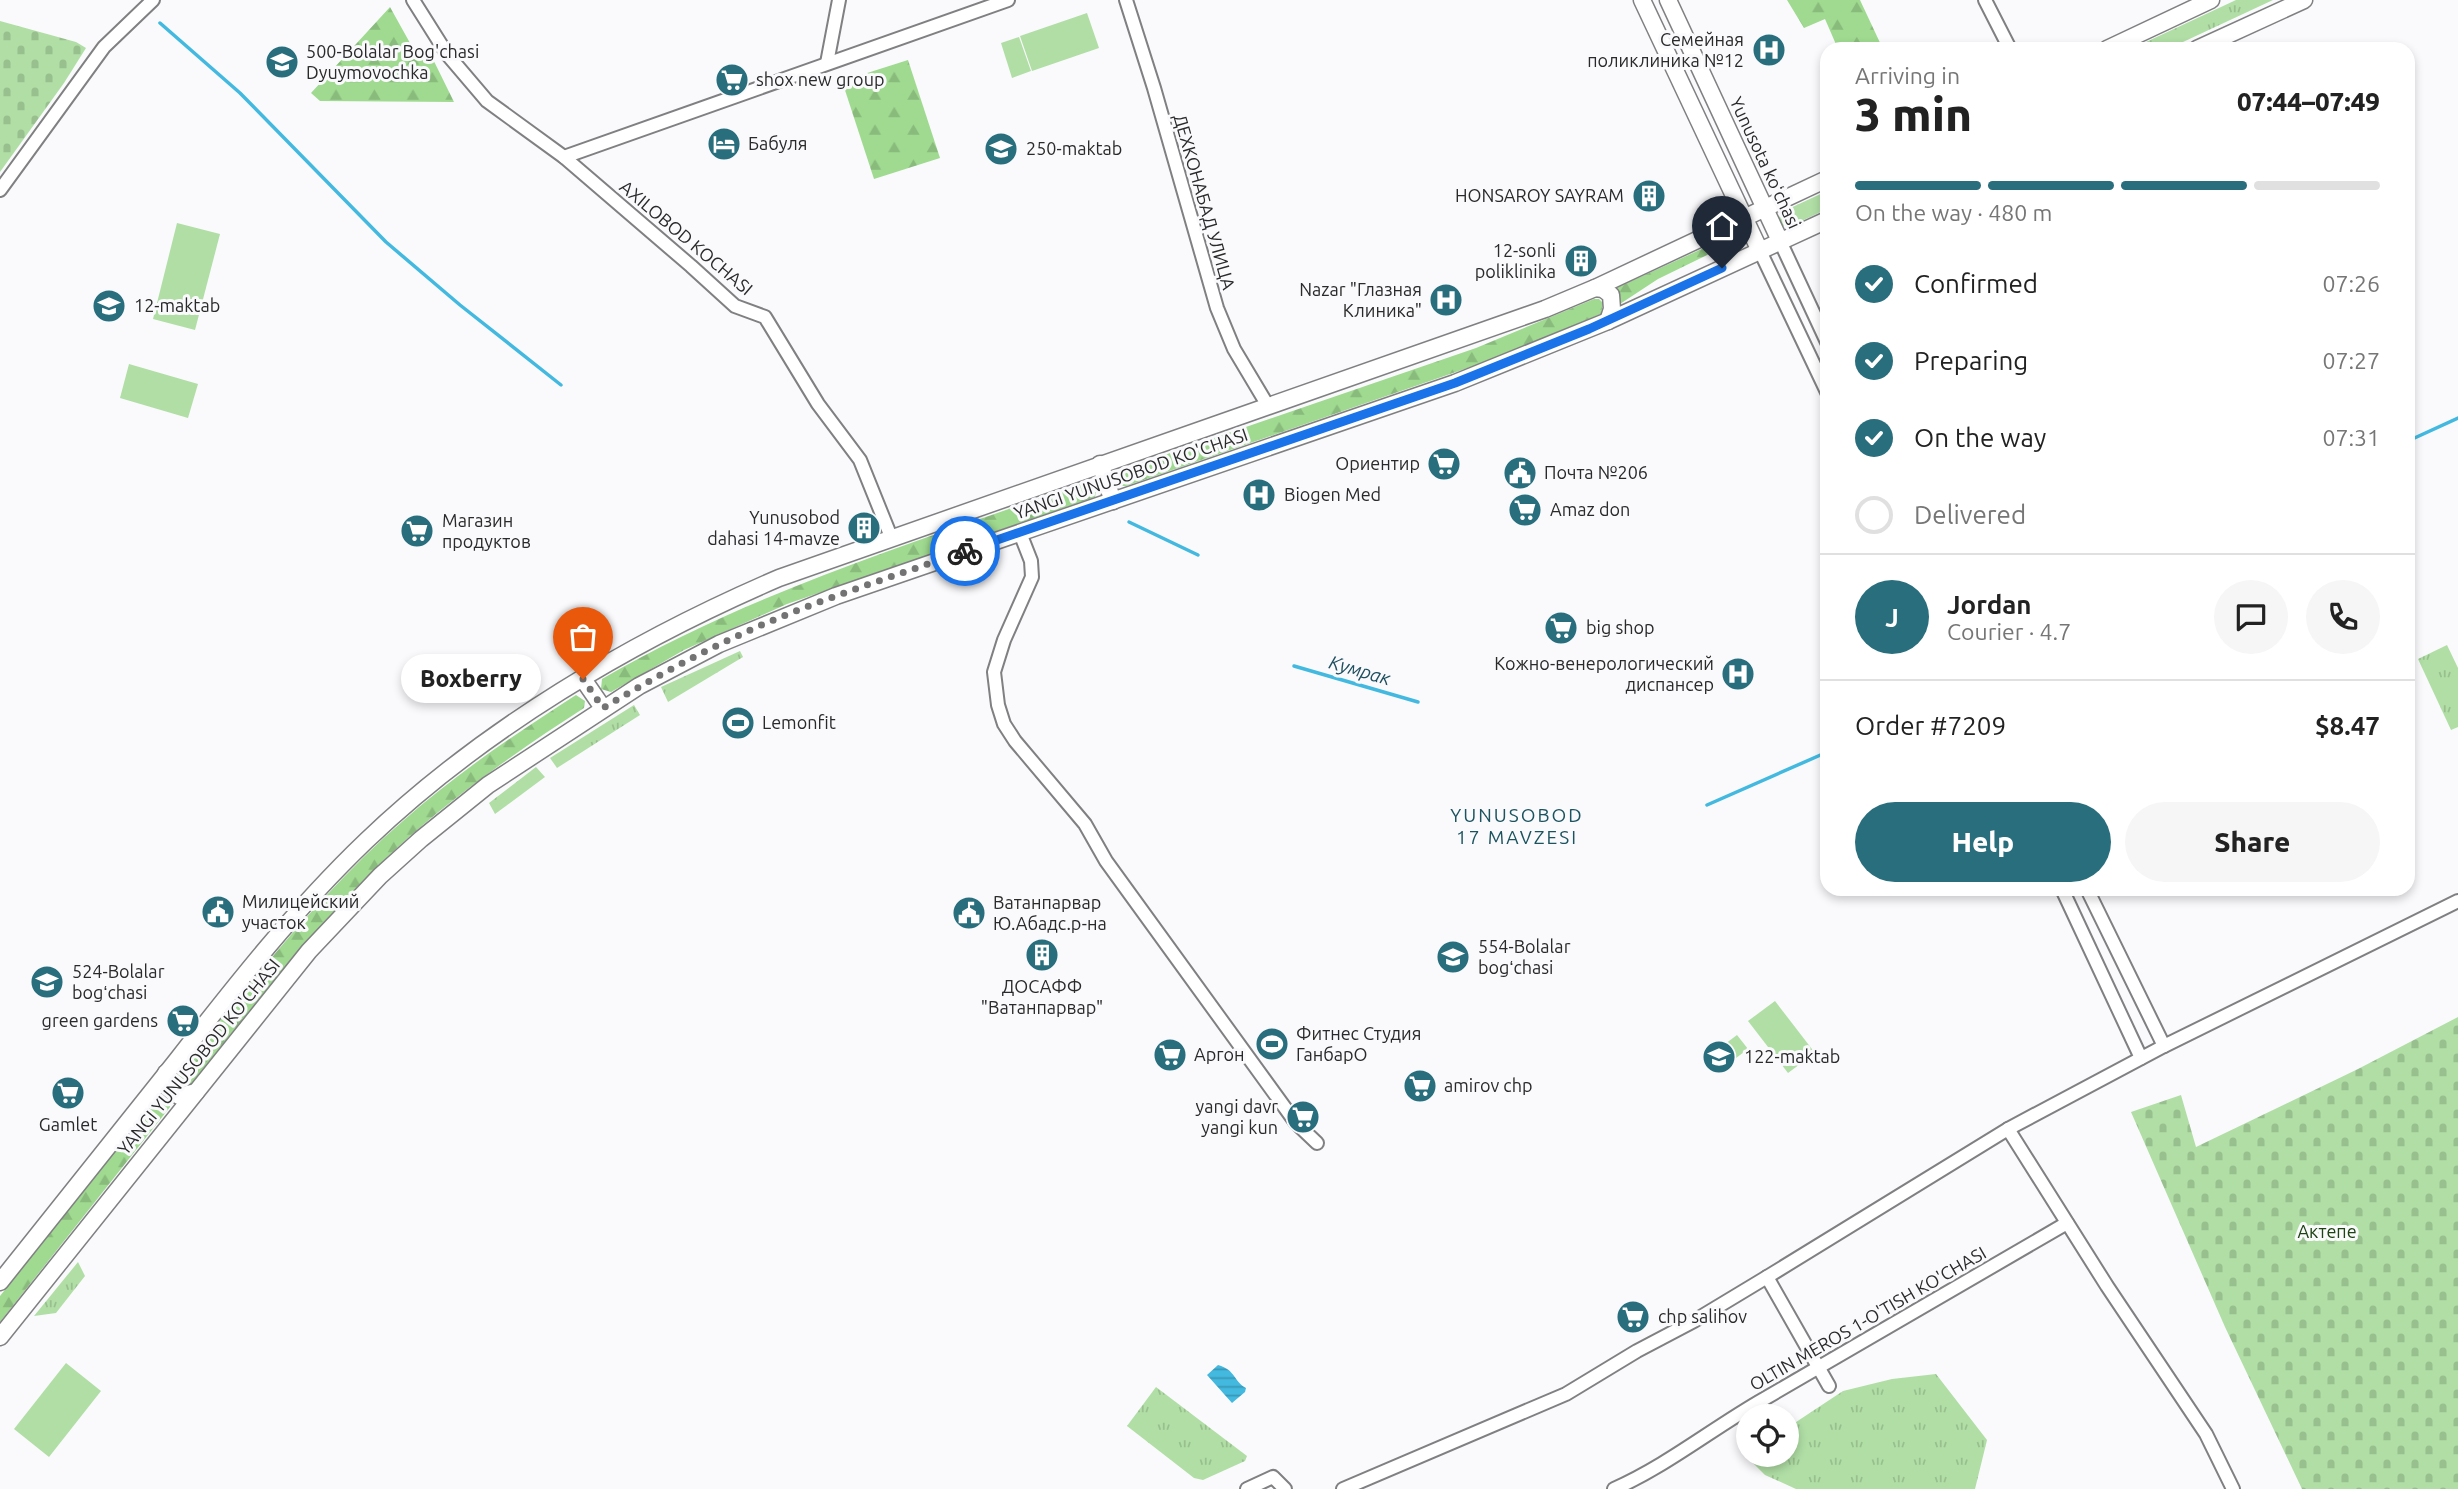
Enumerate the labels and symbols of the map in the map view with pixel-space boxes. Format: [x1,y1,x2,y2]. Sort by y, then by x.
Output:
place label: Семейная поликлиника №12 [1587,29,1744,70]
hospital icon: Семейная поликлиника №12 [1750,31,1788,69]
place label: 500-Bolalar Bog'chasi Dyuymovochka [306,41,479,82]
school or university icon: 500-Bolalar Bog'chasi Dyuymovochka [263,43,301,81]
supermarket icon: shox new group [713,61,751,99]
place label: shox new group [756,69,884,89]
street label: Yunusota koʻchasi [1727,94,1805,232]
street label: ДЕХКОНАБАД УЛИЦА [1170,112,1240,292]
hotel icon: Бабуля [705,125,743,163]
school or university icon: 250-maktab [982,130,1020,168]
place label: Бабуля [748,133,807,153]
place label: 250-maktab [1026,138,1122,158]
street label: AXILOBOD KOCHASI [616,176,757,298]
building icon: HONSAROY SAYRAM [1630,177,1668,215]
place label: HONSAROY SAYRAM [1455,185,1624,205]
pin [1692,196,1752,268]
place label: 12-sonli poliklinika [1475,240,1556,281]
building icon: 12-sonli poliklinika [1562,242,1600,280]
place label: Nazar "Глазная Клиника" [1299,279,1422,320]
hospital icon: Nazar "Глазная Клиника" [1427,281,1465,319]
school or university icon: 12-maktab [90,287,128,325]
place label: 12-maktab [134,295,220,315]
street label: YANGI YUNUSOBOD KO'CHASI [1011,424,1250,523]
supermarket icon: Ориентир [1425,445,1463,483]
place label: Ориентир [1335,453,1420,473]
public building icon: Почта №206 [1501,454,1539,492]
place label: Почта №206 [1544,462,1648,482]
hospital icon: Biogen Med [1240,476,1278,514]
place label: Biogen Med [1284,484,1381,504]
supermarket icon: Amaz don [1506,491,1544,529]
place label: Amaz don [1550,499,1630,519]
place label: Yunusobod dahasi 14-mavze [707,507,840,548]
building icon: Yunusobod dahasi 14-mavze [845,509,883,547]
place label: Магазин продуктов [442,510,531,551]
supermarket icon: Магазин продуктов [398,512,436,550]
courier [930,516,1000,586]
pin [553,607,613,679]
supermarket icon: big shop [1542,609,1580,647]
place label: big shop [1586,617,1655,637]
water label: Кумрак [1327,651,1394,689]
place label: Кожно-венерологический диспансер [1494,653,1714,694]
callout: Boxberry [401,654,541,704]
hospital icon: Кожно-венерологический диспансер [1719,655,1757,693]
sports icon: Lemonfit [719,704,757,742]
place label: Lemonfit [762,712,836,732]
district label: YUNUSOBOD 17 MAVZESI [1450,804,1584,848]
place label: Милицейский участок [242,891,360,932]
place label: Ватанпарвар Ю.Абадс.р-на [993,892,1107,933]
public building icon: Милицейский участок [199,893,237,931]
public building icon: Ватанпарвар Ю.Абадс.р-на [950,894,988,932]
building icon: ДОСАФФ "Ватанпарвар" [1023,936,1061,974]
place label: 554-Bolalar bogʻchasi [1478,936,1571,977]
school or university icon: 554-Bolalar bogʻchasi [1434,938,1472,976]
street label: YANGI YUNUSOBOD KO'CHASI [113,955,283,1158]
place label: 524-Bolalar bogʻchasi [72,961,165,1002]
school or university icon: 524-Bolalar bogʻchasi [28,963,66,1001]
place label: ДОСАФФ "Ватанпарвар" [981,976,1103,1017]
supermarket icon: green gardens [164,1002,202,1040]
place label: green gardens [42,1010,158,1030]
place label: Фитнес Студия ГанбарО [1296,1023,1421,1064]
sports icon: Фитнес Студия ГанбарО [1253,1025,1291,1063]
supermarket icon: Аргон [1151,1036,1189,1074]
school or university icon: 122-maktab [1700,1038,1738,1076]
place label: Аргон [1194,1044,1245,1064]
place label: 122-maktab [1744,1046,1840,1066]
supermarket icon: amirov chp [1401,1067,1439,1105]
supermarket icon: Gamlet [49,1074,87,1112]
place label: amirov chp [1444,1075,1533,1095]
place label: yangi davr yangi kun [1196,1096,1278,1137]
supermarket icon: yangi davr yangi kun [1284,1098,1322,1136]
place label: Gamlet [39,1114,97,1134]
park label: Актепе [2297,1221,2357,1241]
street label: OLTIN MEROS 1-O'TISH KO'CHASI [1746,1242,1989,1394]
supermarket icon: chp salihov [1614,1298,1652,1336]
place label: chp salihov [1658,1306,1747,1326]

